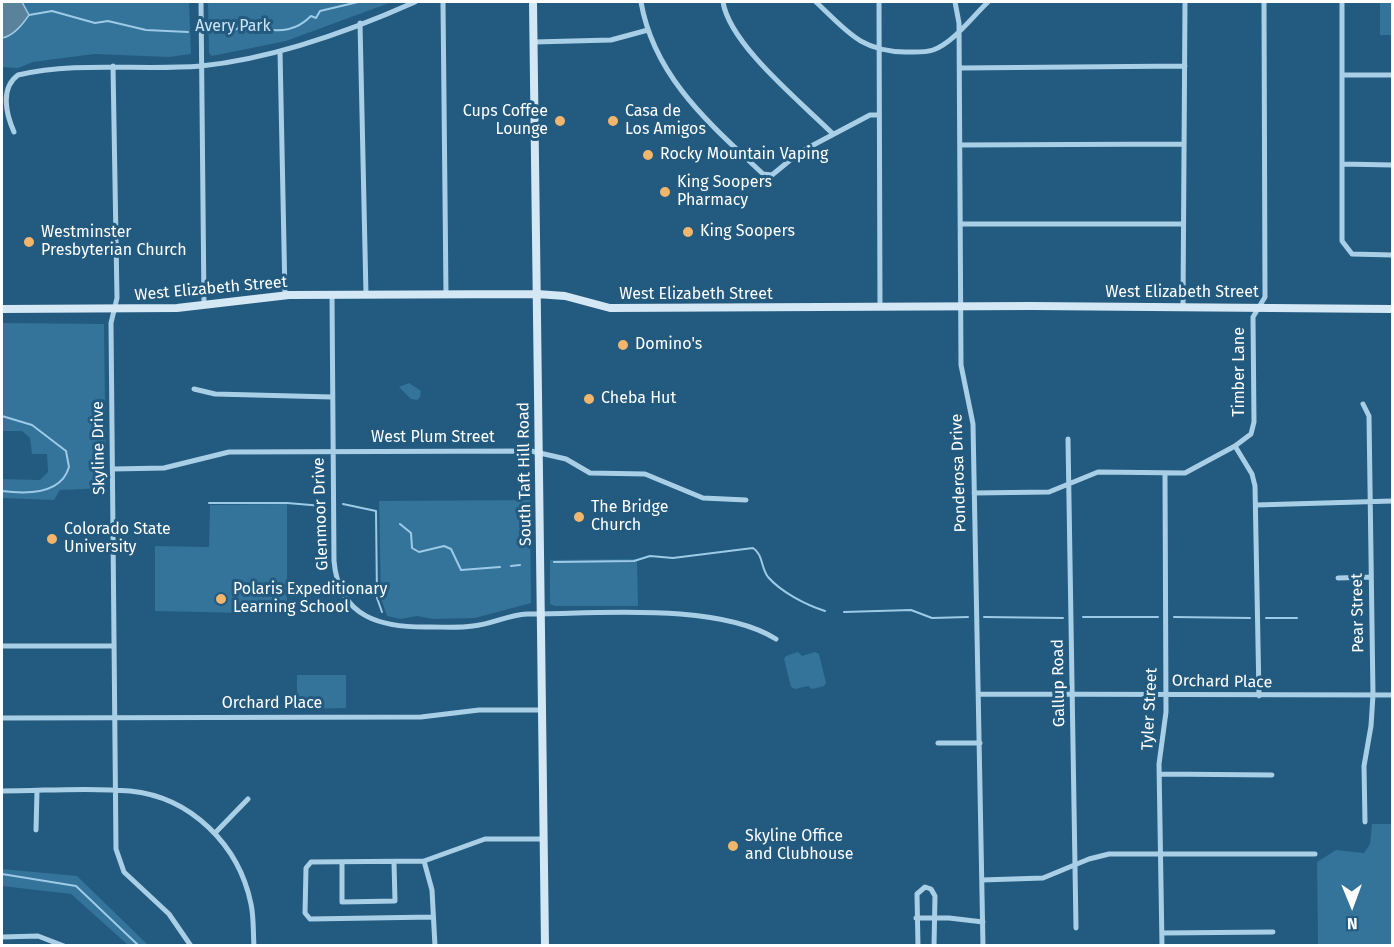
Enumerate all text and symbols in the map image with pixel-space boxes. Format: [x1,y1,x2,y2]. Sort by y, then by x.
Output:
park label: Avery Park [195,17,271,37]
place label: Cups Coffee Lounge [463,102,548,140]
place label: Casa de Los Amigos [625,102,706,140]
marker: Cups Coffee Lounge [553,114,567,128]
marker: Casa de Los Amigos [606,114,620,128]
place label: Rocky Mountain Vaping [660,145,828,165]
marker: Rocky Mountain Vaping [641,148,655,162]
place label: King Soopers Pharmacy [677,173,772,211]
marker: King Soopers Pharmacy [658,185,672,199]
place label: King Soopers [700,222,795,242]
place label: Westminster Presbyterian Church [41,223,187,261]
marker: King Soopers [681,225,695,239]
marker: Westminster Presbyterian Church [22,235,36,249]
street label: West Elizabeth Street [134,273,288,305]
street label: West Elizabeth Street [1105,283,1259,303]
street label: West Elizabeth Street [619,285,773,305]
street label: Timber Lane [1230,327,1250,417]
place label: Domino's [635,335,702,355]
marker: Domino's [616,338,630,352]
place label: Cheba Hut [601,389,676,409]
marker: Cheba Hut [582,392,596,406]
street label: Skyline Drive [89,401,109,495]
street label: South Taft Hill Road [514,402,536,546]
street label: Ponderosa Drive [947,413,971,533]
street label: West Plum Street [371,428,495,448]
street label: Glenmoor Drive [309,457,333,571]
place label: The Bridge Church [591,498,668,536]
marker: The Bridge Church [572,510,586,524]
place label: Colorado State University [64,520,171,558]
marker: Colorado State University [45,532,59,546]
street label: Pear Street [1348,573,1368,653]
place label: Polaris Expeditionary Learning School [233,580,387,618]
marker: Polaris Expeditionary Learning School [214,592,228,606]
street label: Gallup Road [1049,639,1069,727]
street label: Tyler Street [1138,667,1162,751]
street label: Orchard Place [1172,672,1272,692]
street label: Orchard Place [222,694,322,714]
place label: Skyline Office and Clubhouse [745,827,853,865]
marker: Skyline Office and Clubhouse [726,839,740,853]
north arrow [1322,875,1382,935]
text: N [1347,914,1358,933]

